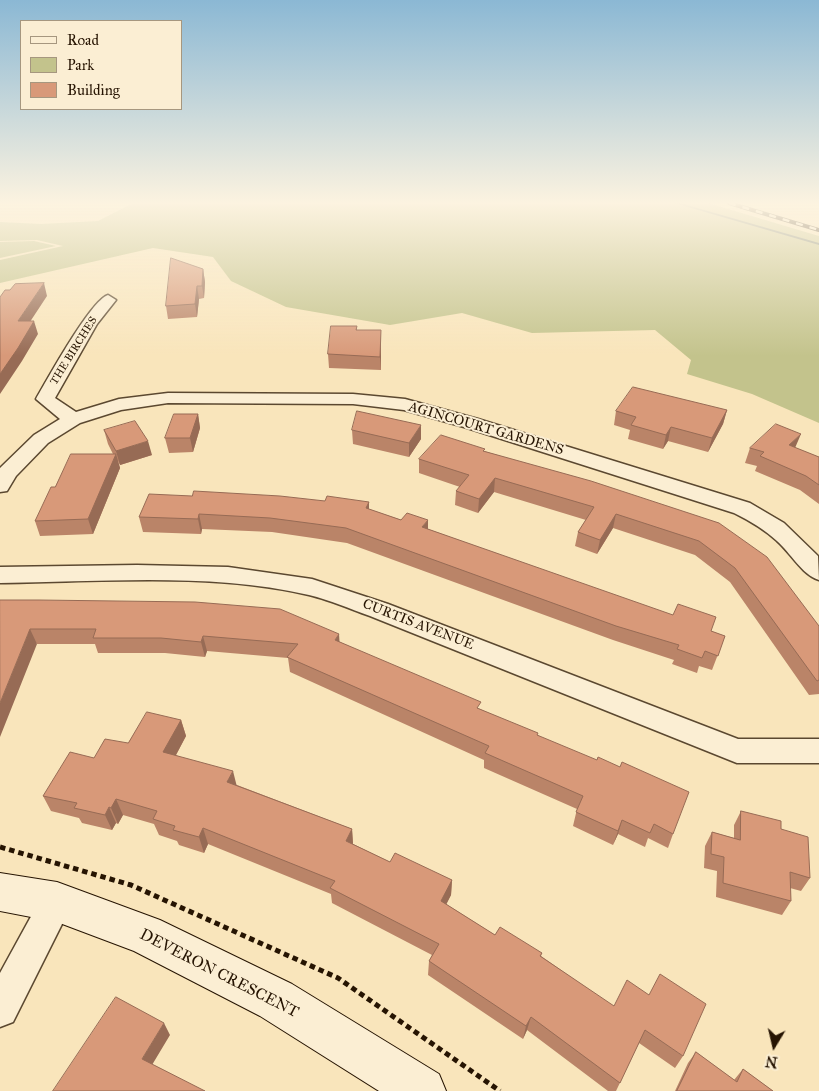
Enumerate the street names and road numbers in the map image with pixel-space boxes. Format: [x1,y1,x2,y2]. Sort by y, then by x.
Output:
street label: THE BIRCHES [48,314,100,388]
street label: AGINCOURT GARDENS [406,399,566,459]
street label: CURTIS AVENUE [360,596,476,654]
street label: DEVERON CRESCENT [136,926,302,1022]

